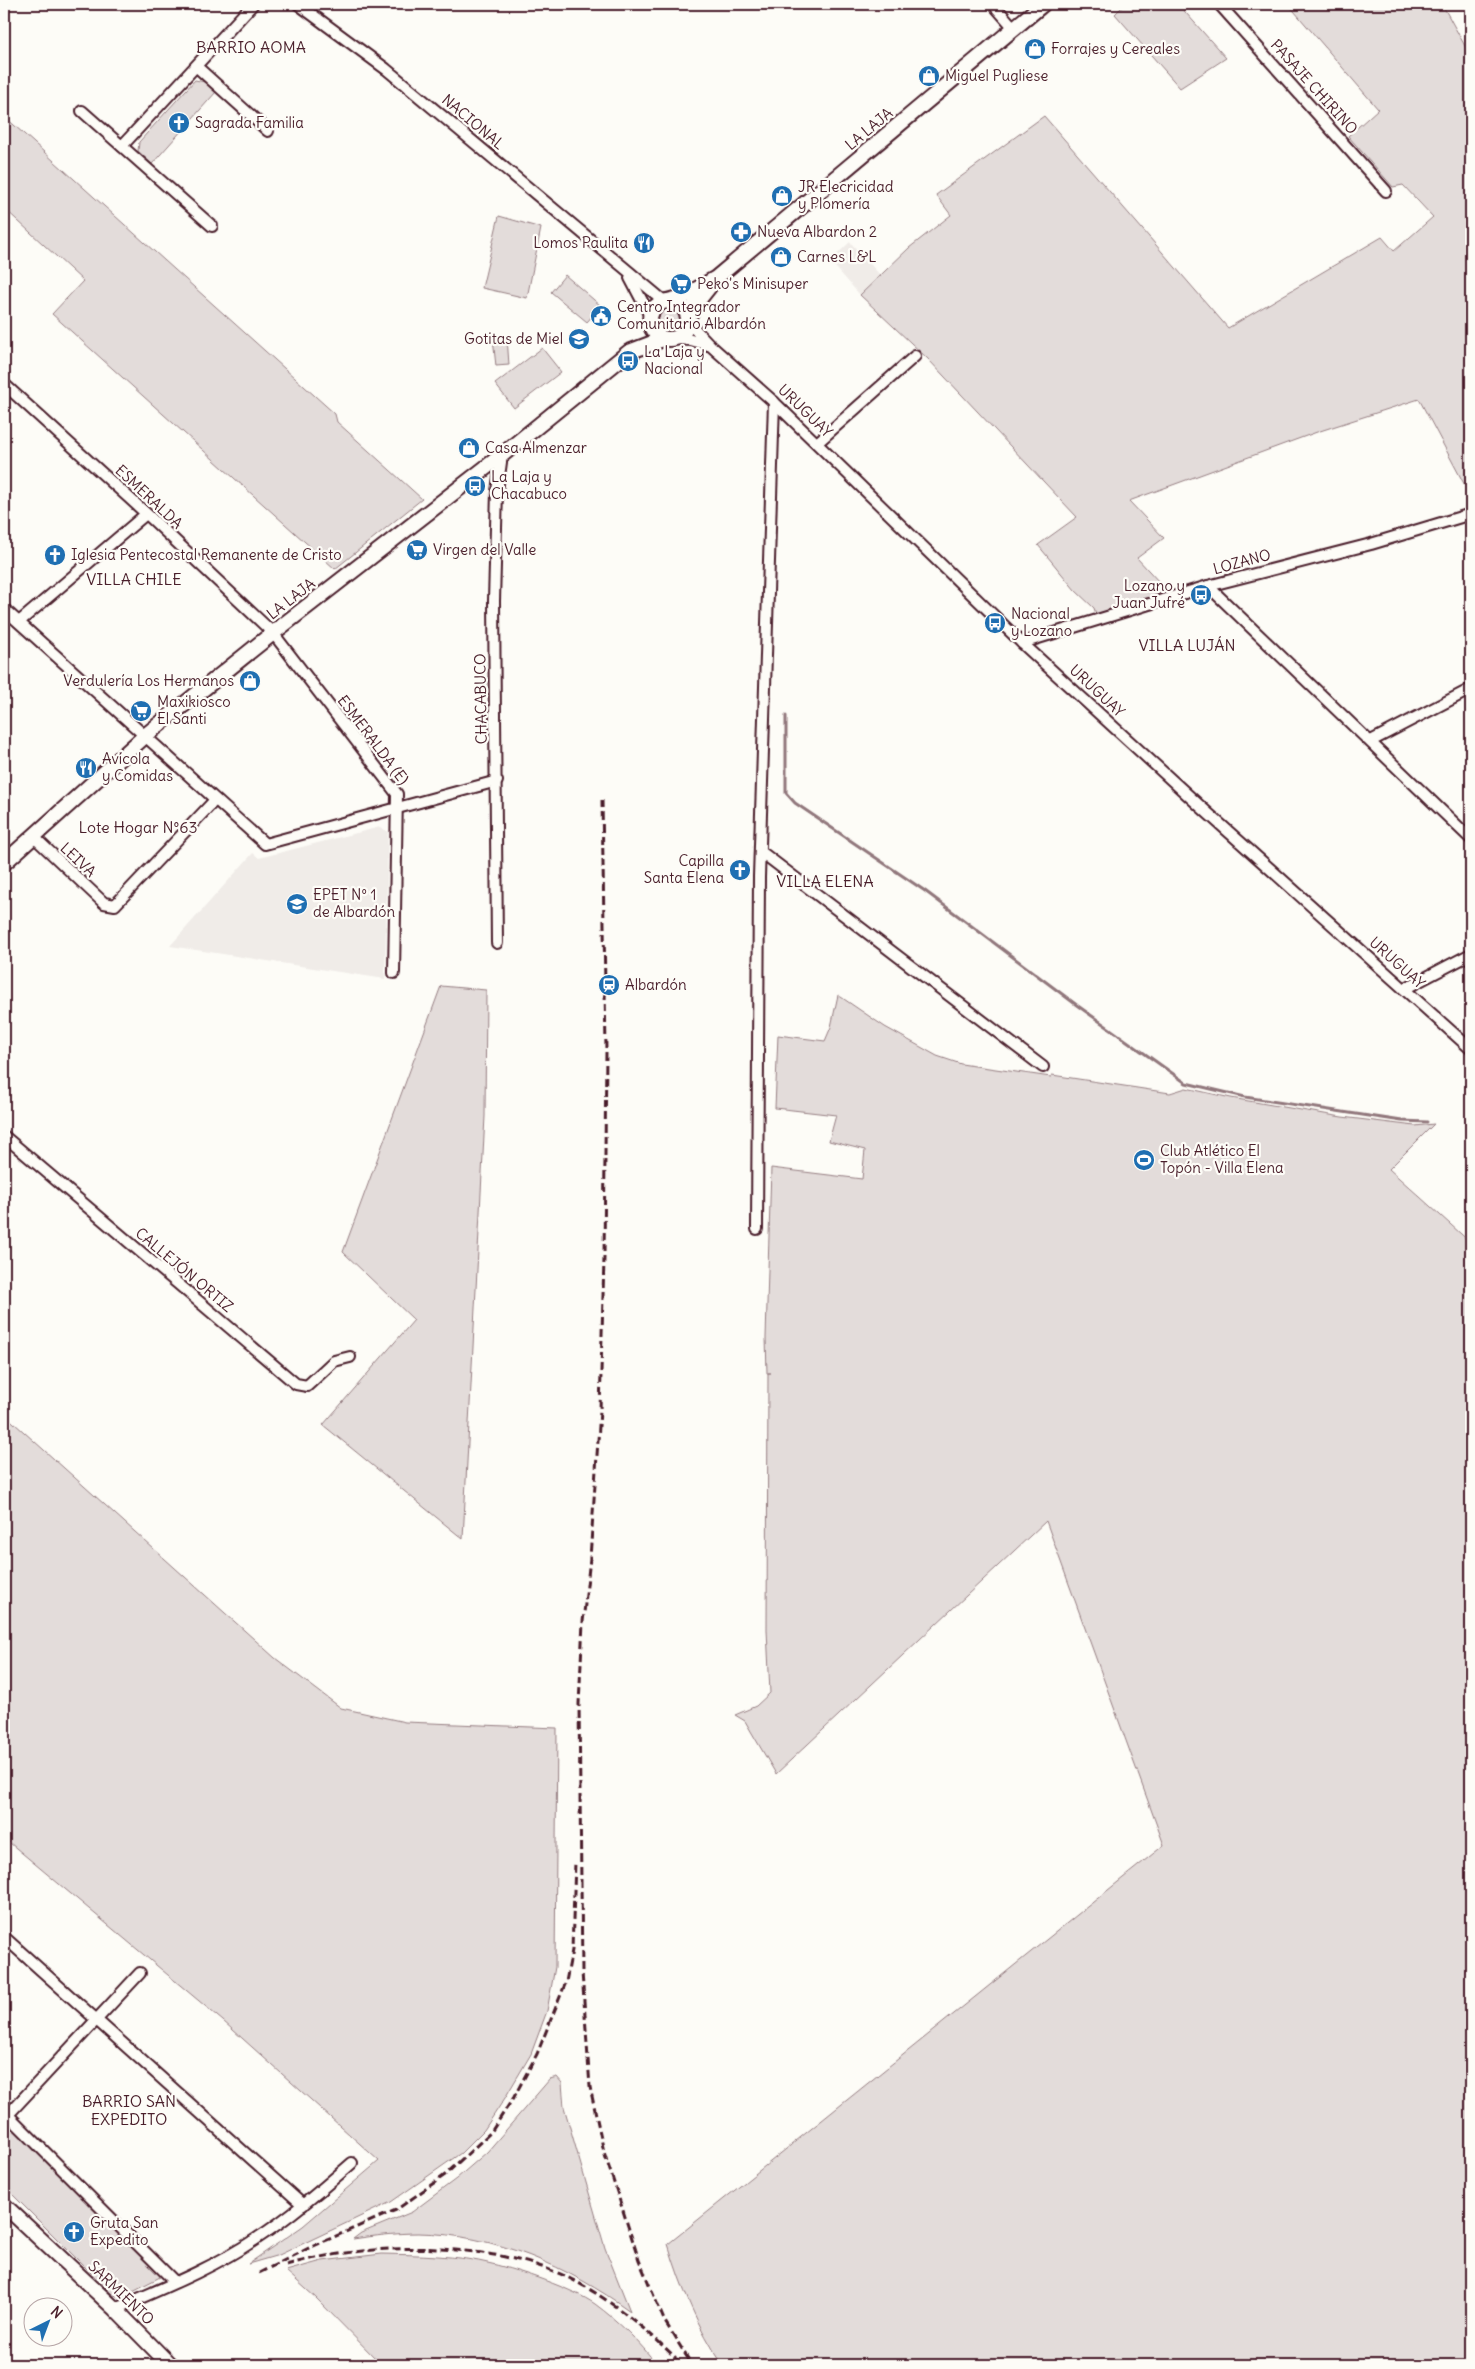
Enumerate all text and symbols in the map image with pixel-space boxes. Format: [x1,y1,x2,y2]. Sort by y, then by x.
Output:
street label: PASAJE CHIRINO [1267,35,1362,138]
district label: BARRIO AOMA [196,37,306,57]
shop icon: Forrajes y Cereales [1023,37,1047,61]
place label: Forrajes y Cereales [1051,39,1180,58]
shop icon: Miguel Pugliese [917,64,941,88]
place label: Miguel Pugliese [945,66,1048,85]
street label: NACIONAL [438,90,509,153]
street label: LA LAJA [841,103,897,154]
church icon: Sagrada Familia [167,111,191,135]
place label: Sagrada Familia [195,113,304,132]
place label: JR Elecricidad y Plomería [798,177,894,213]
shop icon: JR Elecricidad y Plomería [770,184,794,208]
pharmacy icon: Nueva Albardon 2 [729,220,753,244]
place label: Nueva Albardon 2 [757,222,877,241]
restaurant icon: Lomos Paulita [632,231,656,255]
place label: Lomos Paulita [533,233,628,252]
shop icon: Carnes L&L [769,245,793,269]
place label: Carnes L&L [797,247,876,266]
supermarket icon: Peko's Minisuper [669,272,693,296]
place label: Peko's Minisuper [697,274,808,293]
place label: Centro Integrador Comunitario Albardón [617,297,766,333]
public building icon: Centro Integrador Comunitario Albardón [589,304,613,328]
school or university icon: Gotitas de Miel [567,327,591,351]
place label: Gotitas de Miel [464,329,563,348]
place label: La Laja y Nacional [644,342,705,378]
bus stop icon: La Laja y Nacional [616,349,640,373]
street label: URUGUAY [774,380,837,442]
shop icon: Casa Almenzar [457,436,481,460]
place label: Casa Almenzar [485,438,587,457]
street label: ESMERALDA [112,460,187,533]
place label: La Laja y Chacabuco [491,467,567,503]
bus stop icon: La Laja y Chacabuco [463,474,487,498]
supermarket icon: Virgen del Valle [405,538,429,562]
place label: Virgen del Valle [433,540,536,559]
church icon: Iglesia Pentecostal Remanente de Cristo [43,543,67,567]
place label: Iglesia Pentecostal Remanente de Cristo [71,545,342,564]
street label: LOZANO [1211,545,1273,578]
district label: VILLA CHILE [86,569,182,589]
street label: LA LAJA [263,574,319,623]
place label: Lozano y Juan Jufré [1113,576,1185,612]
bus stop icon: Lozano y Juan Jufré [1189,583,1213,607]
place label: Nacional y Lozano [1011,604,1072,640]
bus stop icon: Nacional y Lozano [983,611,1007,635]
district label: VILLA LUJÁN [1139,635,1235,655]
street label: CHACABUCO [470,653,491,745]
street label: URUGUAY [1066,660,1129,721]
shop icon: Verdulería Los Hermanos [238,669,262,693]
place label: Verdulería Los Hermanos [63,671,234,690]
street label: ESMERALDA (E) [334,691,413,788]
place label: Maxikiosco El Santi [157,692,231,728]
supermarket icon: Maxikiosco El Santi [129,699,153,723]
place label: Avícola y Comidas [102,749,173,785]
restaurant icon: Avícola y Comidas [74,756,98,780]
district label: Lote Hogar Nº63 [78,817,198,837]
street label: LEIVA [56,838,100,881]
place label: Capilla Santa Elena [644,851,724,887]
church icon: Capilla Santa Elena [728,858,752,882]
district label: VILLA ELENA [776,871,874,891]
place label: EPET Nº 1 de Albardón [313,885,395,921]
school or university icon: EPET Nº 1 de Albardón [285,892,309,916]
street label: URUGUAY [1366,933,1430,993]
station icon: Albardón [597,973,621,997]
place label: Albardón [625,975,687,994]
place label: Club Atlético El Topón - Villa Elena [1160,1141,1284,1177]
sports icon: Club Atlético El Topón - Villa Elena [1132,1148,1156,1172]
street label: CALLEJÓN ORTIZ [132,1222,238,1316]
district label: BARRIO SAN EXPEDITO [82,2091,176,2129]
place label: Gruta San Expedito [90,2213,159,2249]
church icon: Gruta San Expedito [62,2220,86,2244]
street label: SARMIENTO [84,2256,158,2329]
north arrow [22,2296,72,2346]
text: N [47,2302,66,2322]

